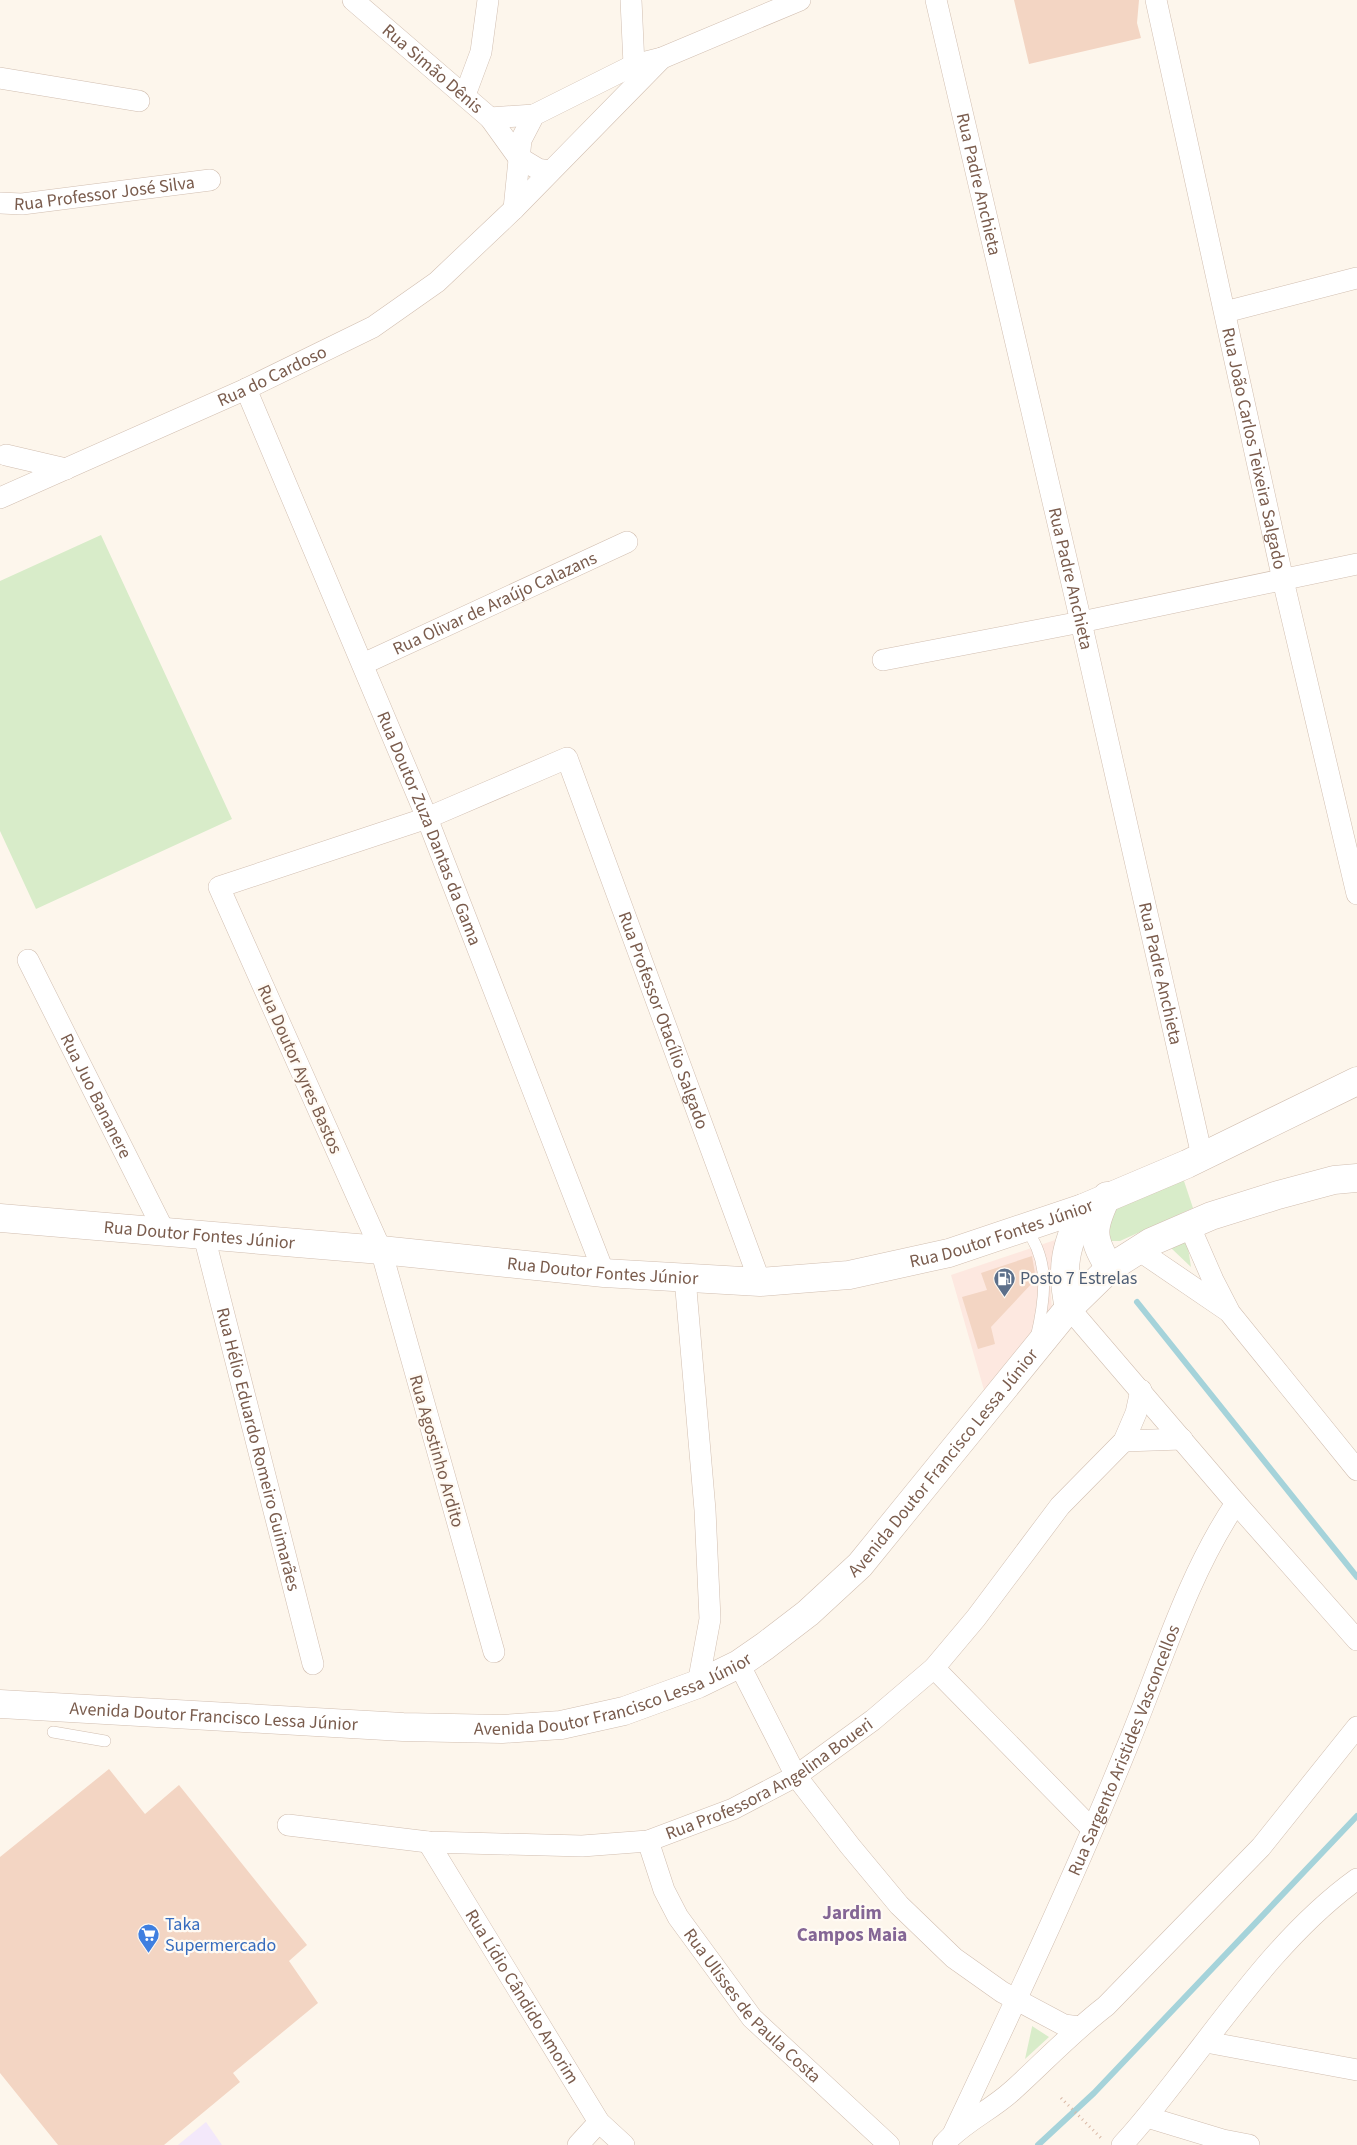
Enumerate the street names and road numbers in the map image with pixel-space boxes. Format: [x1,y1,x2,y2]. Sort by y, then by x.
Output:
street label: Rua Simão Dênis [376,18,488,120]
street label: Rua Padre Anchieta [950,110,1007,258]
street label: Rua Professor José Silva [14,170,196,217]
street label: Rua João Carlos Teixeira Salgado [1215,325,1292,572]
street label: Rua do Cardoso [213,340,331,413]
street label: Rua Padre Anchieta [1042,505,1099,652]
street label: Rua Olivar de Araújo Calazans [389,546,601,662]
street label: Rua Doutor Zuza Dantas da Gama [370,707,487,949]
street label: Rua Padre Anchieta [1132,900,1188,1047]
street label: Rua Professor Otacílio Salgado [612,908,715,1133]
street label: Rua Doutor Ayres Bastos [251,981,348,1158]
street label: Rua Juo Bananere [54,1029,138,1163]
street label: Rua Doutor Fontes Júnior [907,1193,1098,1274]
street label: Rua Doutor Fontes Júnior [103,1215,297,1256]
street label: Rua Doutor Fontes Júnior [506,1251,700,1291]
street label: Rua Hélio Eduardo Romeiro Guimarães [210,1305,306,1594]
street label: Avenida Doutor Francisco Lessa Júnior [843,1343,1045,1583]
street label: Rua Agostinho Ardito [403,1372,470,1530]
street label: Rua Sargento Aristides Vasconcellos [1062,1621,1186,1880]
street label: Avenida Doutor Francisco Lessa Júnior [474,1647,757,1742]
street label: Avenida Doutor Francisco Lessa Júnior [69,1696,359,1737]
street label: Rua Professora Angelina Boueri [662,1712,878,1846]
street label: Rua Lídio Cândido Amorim [459,1905,585,2089]
street label: Rua Ulisses de Paula Costa [677,1923,826,2089]

